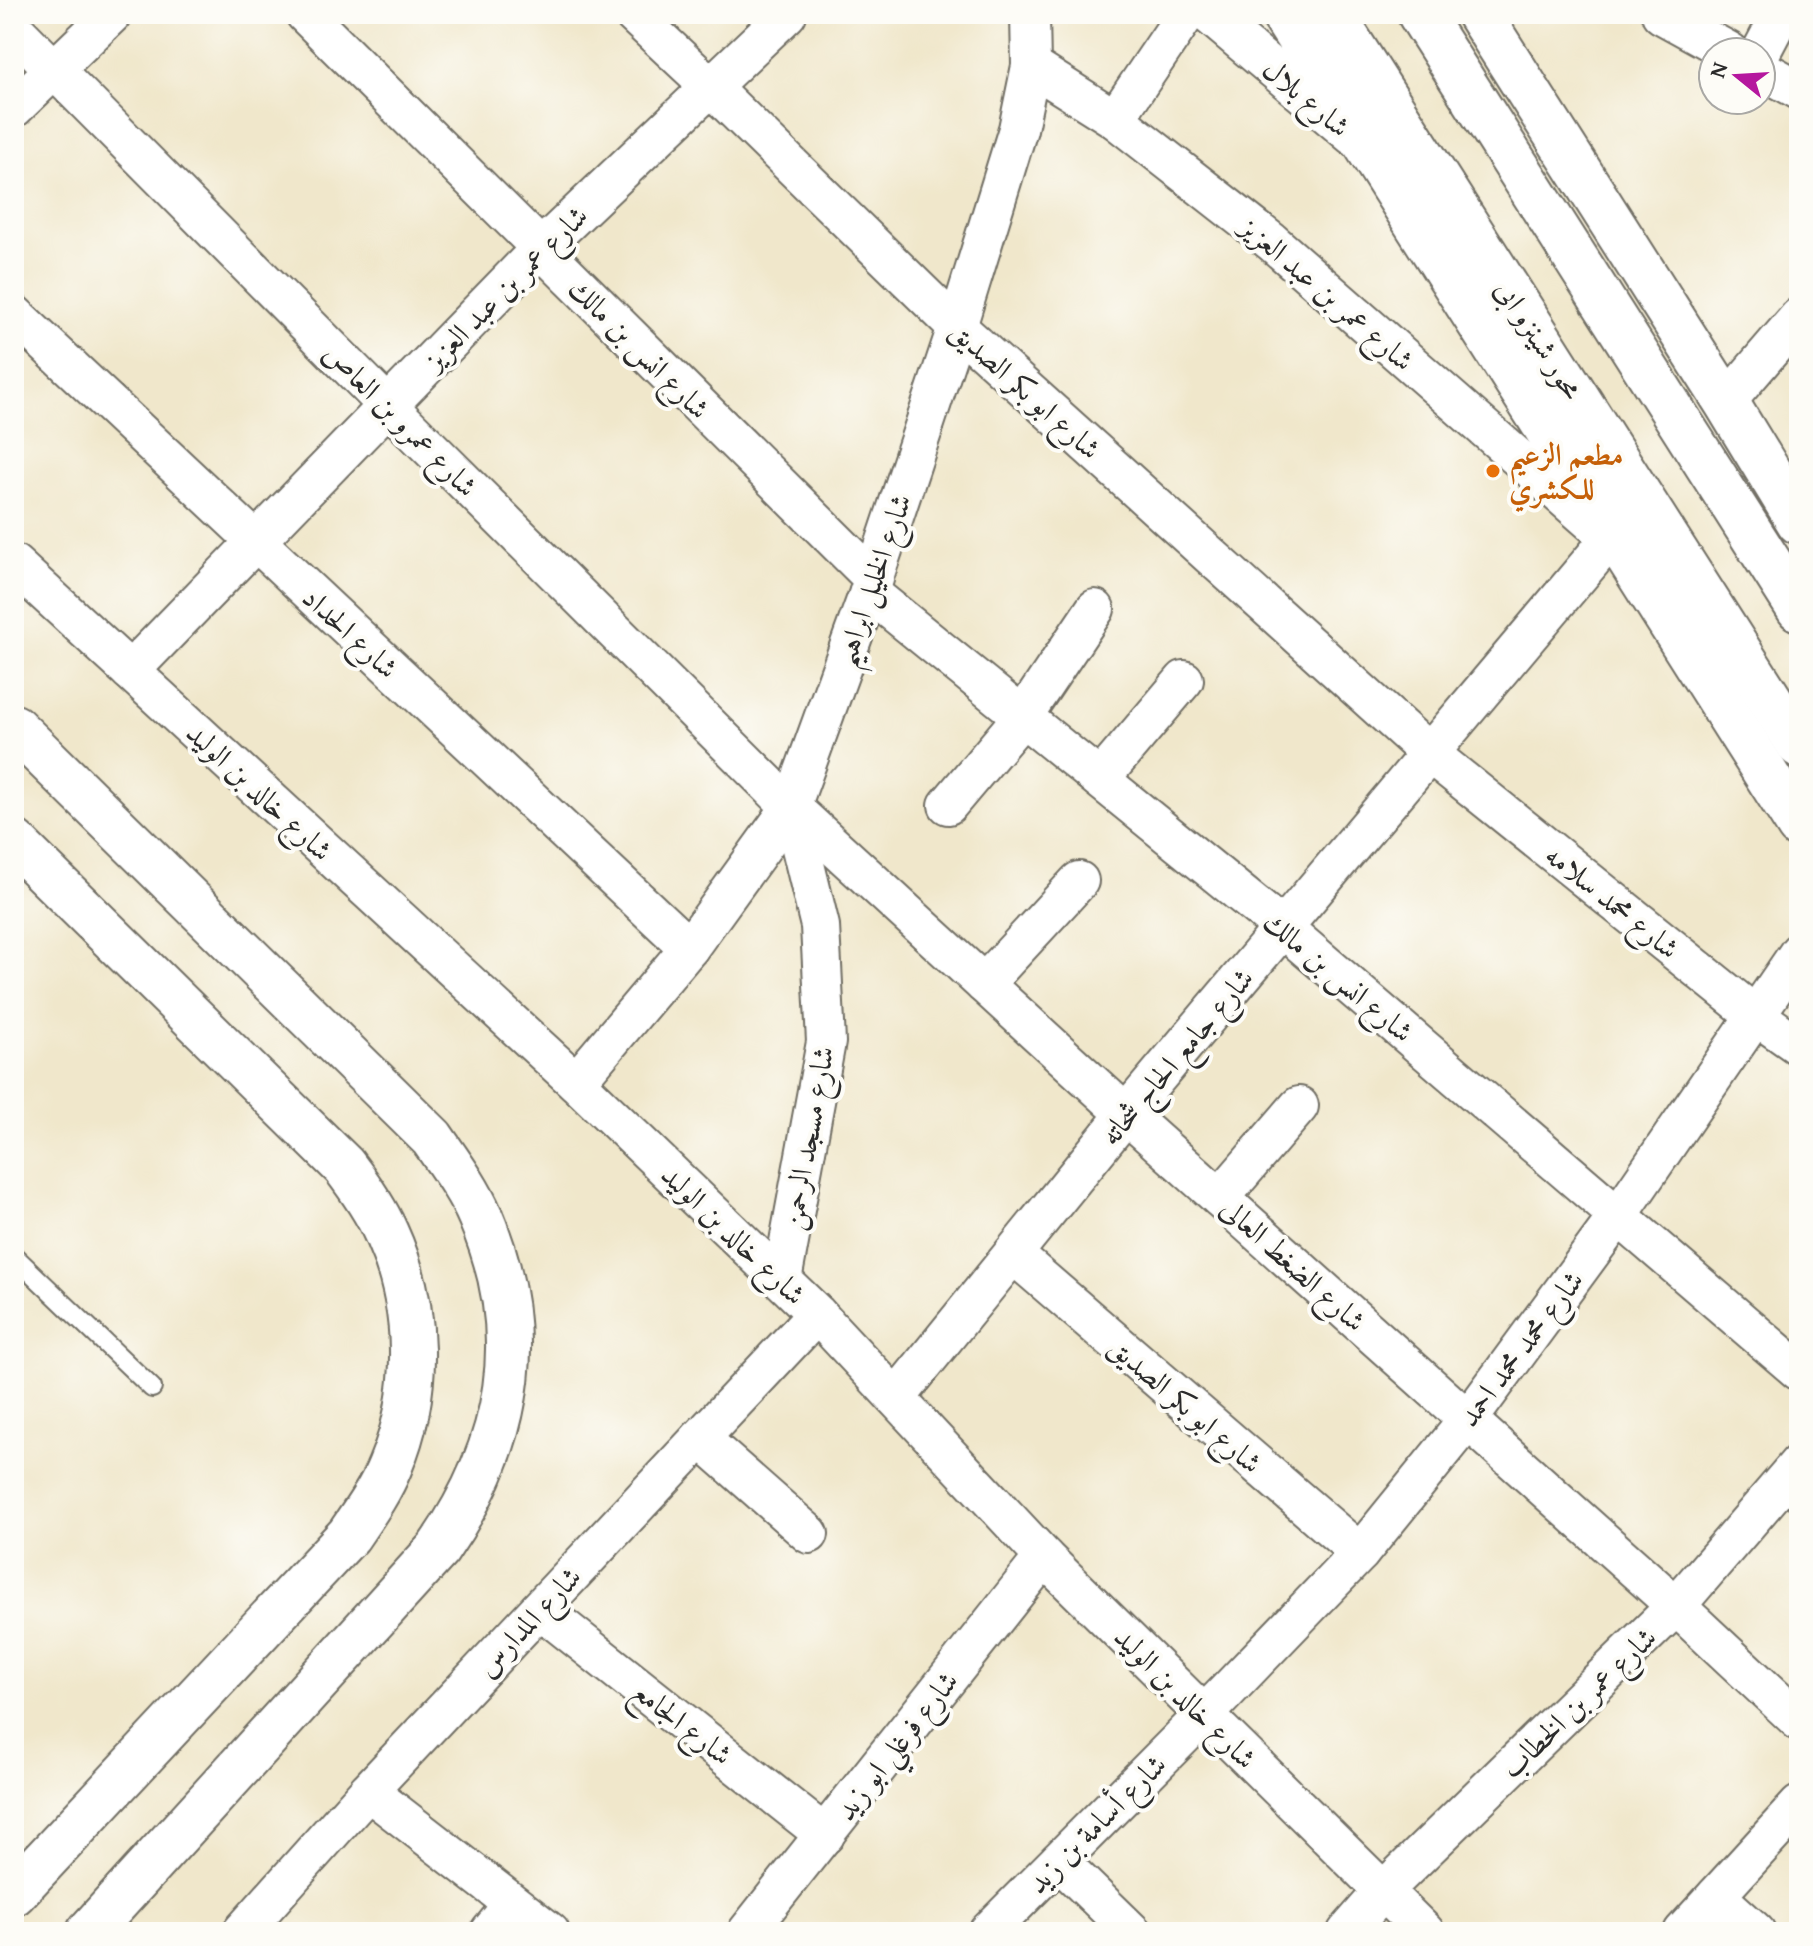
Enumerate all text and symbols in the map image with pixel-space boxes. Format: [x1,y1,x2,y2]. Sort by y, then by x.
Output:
north arrow [1697,36,1777,116]
street label: شارع بلال [1251,47,1361,150]
text: N [1700,58,1736,82]
street label: شارع عمر بن عبد العزيز [410,194,600,385]
street label: شارع عمر بن عبد العزيز [1226,203,1425,384]
street label: شارع انس بن مالك [556,267,721,432]
street label: محور شينزو ابى [1485,270,1595,408]
street label: شارع ابو بكر الصديق [937,309,1112,472]
street label: شارع عمرو بن العاص [311,331,489,509]
place label: مطعم الزعيم للكشري [1509,432,1623,512]
marker: مطعم الزعيم للكشري [1484,462,1502,480]
street label: شارع الخليل ابراهيم [822,487,930,675]
street label: شارع الحداد [290,576,409,691]
street label: شارع خالد بن الوليد [174,711,343,874]
street label: شارع محمد سلامه [1534,833,1690,972]
street label: شارع انس بن مالك [1251,900,1424,1055]
street label: شارع جامع الحاج شحاته [1088,957,1268,1158]
street label: شارع مسجد الرحمن [769,1042,849,1234]
street label: شارع خالد بن الوليد [649,1153,817,1318]
street label: شارع الضغط العالى [1208,1186,1377,1345]
street label: شارع محمد محمد احمد [1446,1260,1597,1438]
street label: شارع ابو بكر الصديق [1097,1325,1273,1486]
street label: شارع المدارس [465,1555,594,1689]
street label: شارع خالد بن الوليد [1101,1615,1268,1782]
street label: شارع عمر بن الخطاب [1490,1616,1669,1791]
street label: شارع فرغلي ابو زيد [823,1661,975,1834]
street label: شارع الجامع [619,1669,743,1780]
street label: شارع أسامة بن زيد [1016,1743,1179,1906]

